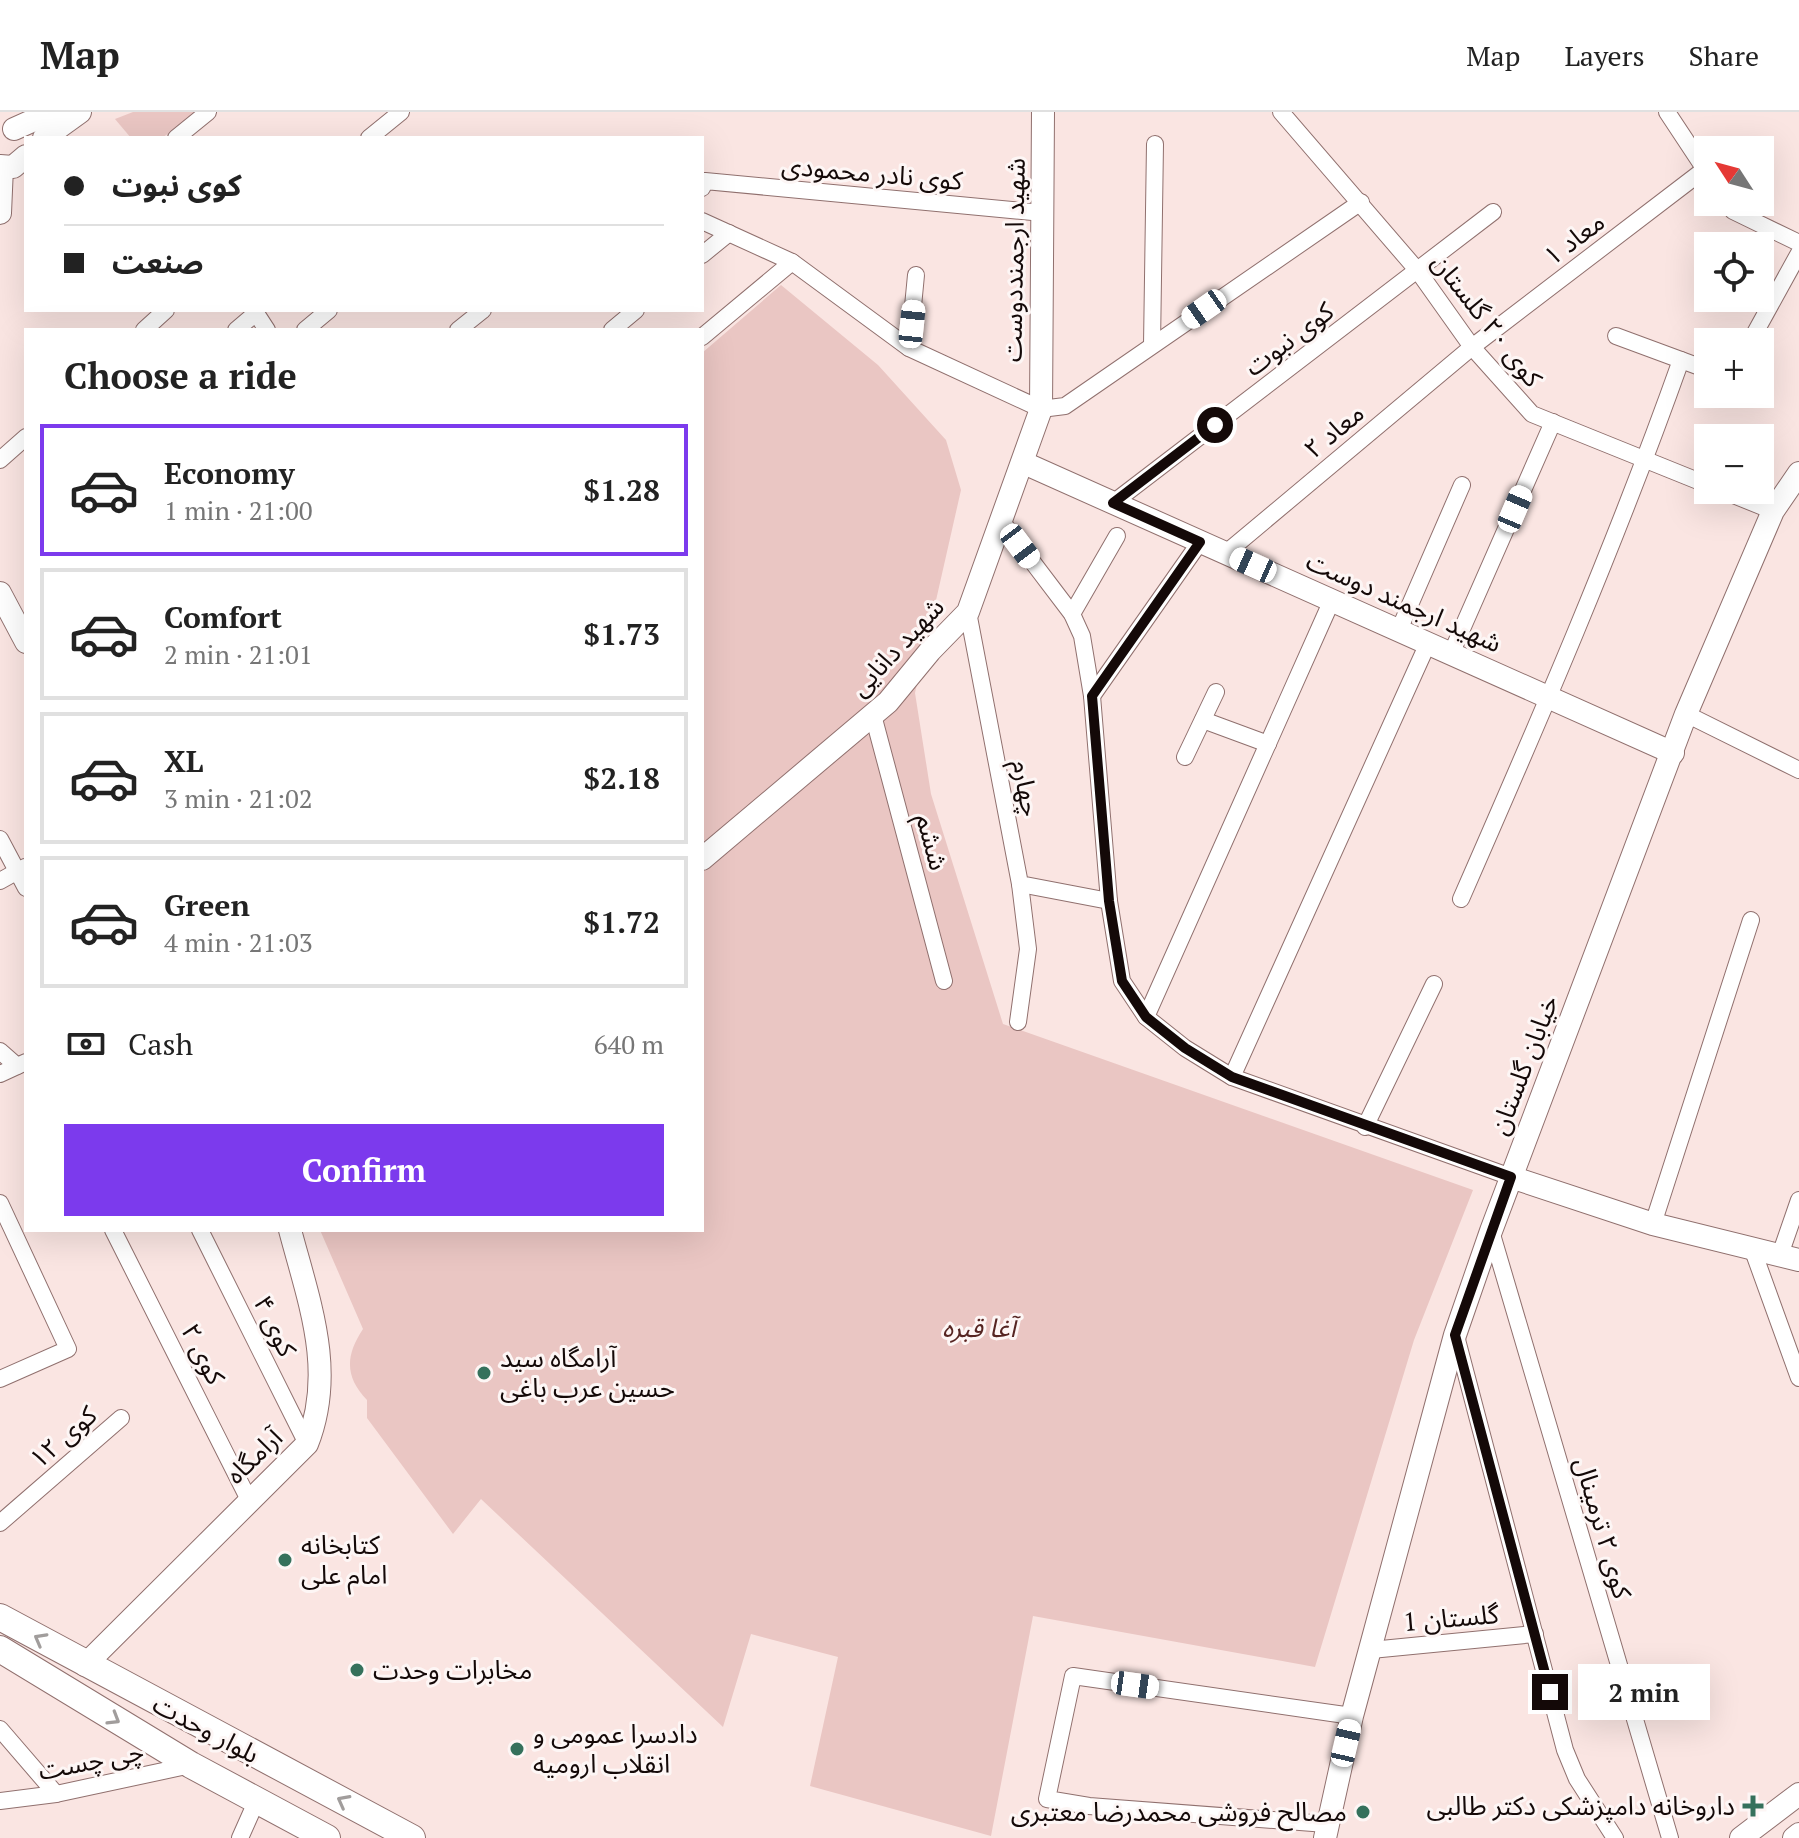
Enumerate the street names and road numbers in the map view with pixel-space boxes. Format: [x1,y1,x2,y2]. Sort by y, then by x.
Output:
street label: کوی نادر محمودی [780,147,964,197]
street label: شهید ارجمنددوست [994,158,1032,362]
street label: معاد ۱ [1536,204,1611,272]
street label: کوی ۲۰ گلستان [1425,246,1551,393]
street label: کوی نبوت [1237,293,1340,383]
street label: معاد ۲ [1296,395,1370,465]
street label: شهید ارجمند دوست [1301,543,1507,659]
street label: شهید دانایی [842,590,951,703]
street label: چهارم [1001,757,1049,820]
street label: ششم [905,810,957,875]
street label: خیابان گلستان [1481,990,1565,1139]
street label: کوی ۴ [247,1289,305,1362]
street label: کوی ۲ [174,1317,234,1390]
street label: کوی ۱۲ [21,1397,103,1475]
street label: آرامگاه [218,1419,290,1490]
street label: کوی ۲ ترمینال [1568,1453,1640,1602]
street label: گلستان 1 [1402,1596,1500,1638]
street label: بلوار وحدت [147,1686,266,1770]
street label: چی چست [35,1733,147,1788]

